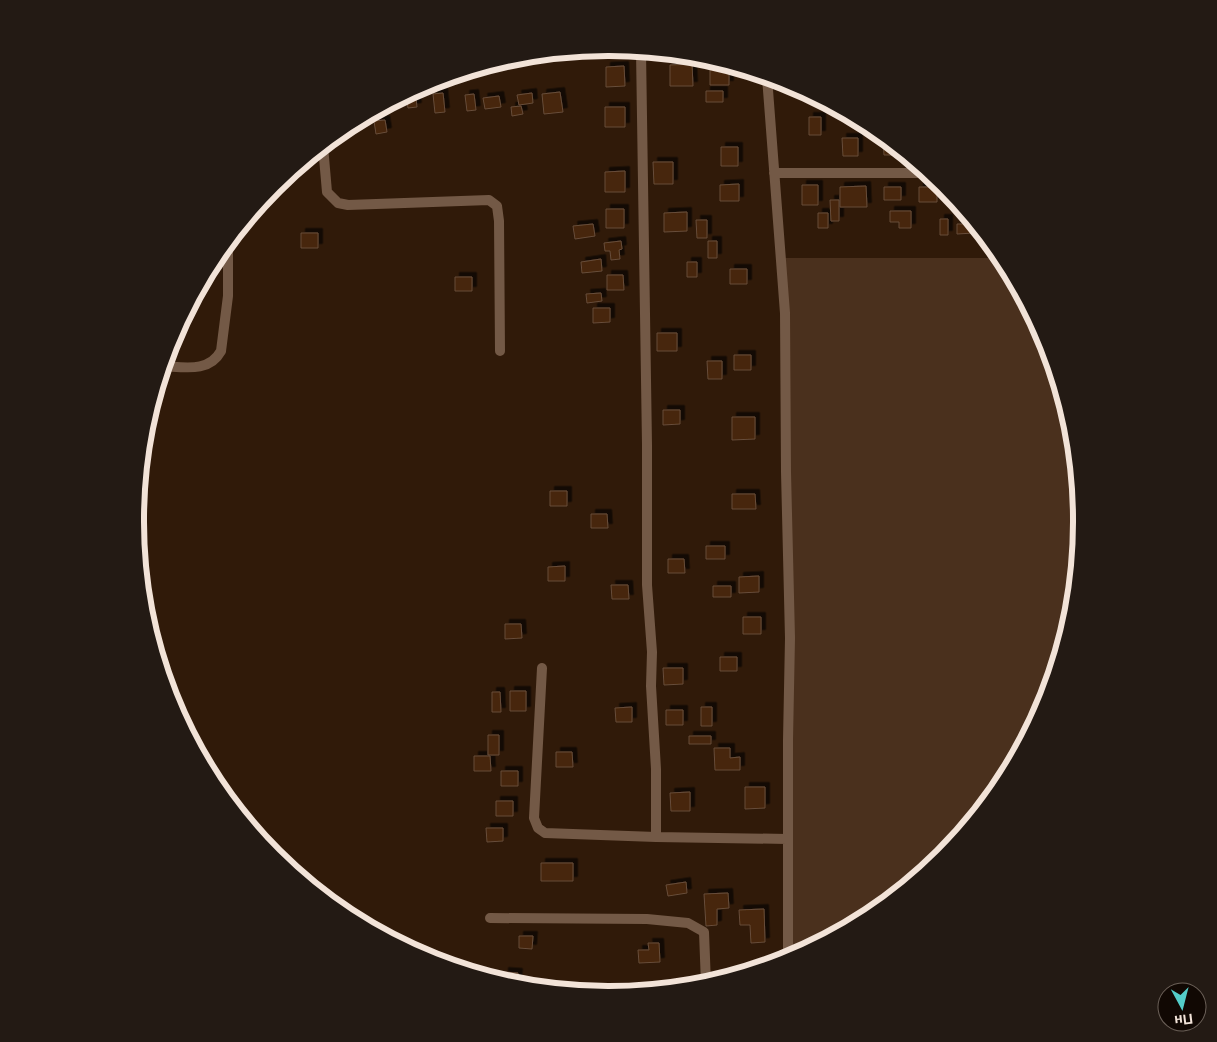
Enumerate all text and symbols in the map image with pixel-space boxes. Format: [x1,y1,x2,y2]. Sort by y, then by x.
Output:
north arrow [1157,982,1207,1032]
text: Пн [1173,1010,1194,1030]

